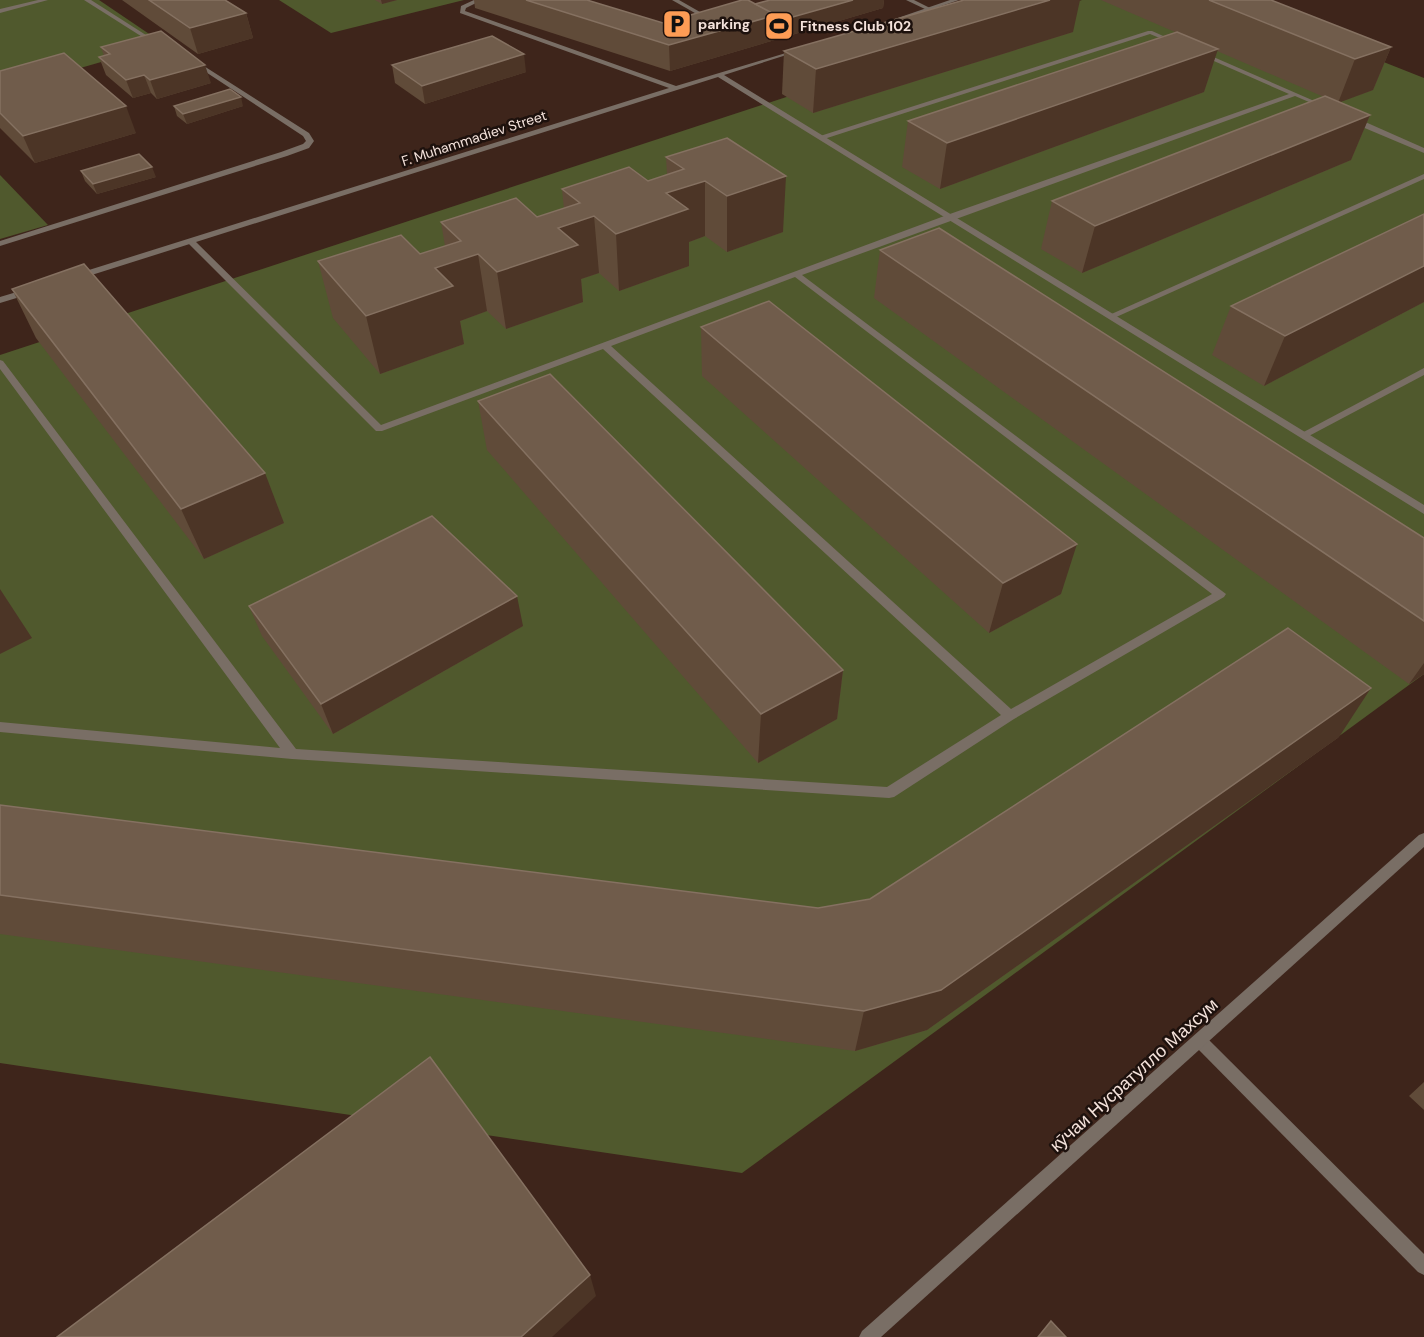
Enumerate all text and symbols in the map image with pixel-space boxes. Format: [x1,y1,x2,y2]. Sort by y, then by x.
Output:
parking icon: parking [661,8,693,40]
sports icon: Fitness Club 102 [763,10,795,42]
place label: parking [698,15,750,33]
place label: Fitness Club 102 [800,17,911,35]
street label: F. Muhammadiev Street [399,106,549,170]
street label: кӯчаи Нусратулло Махсум [1045,993,1223,1157]

